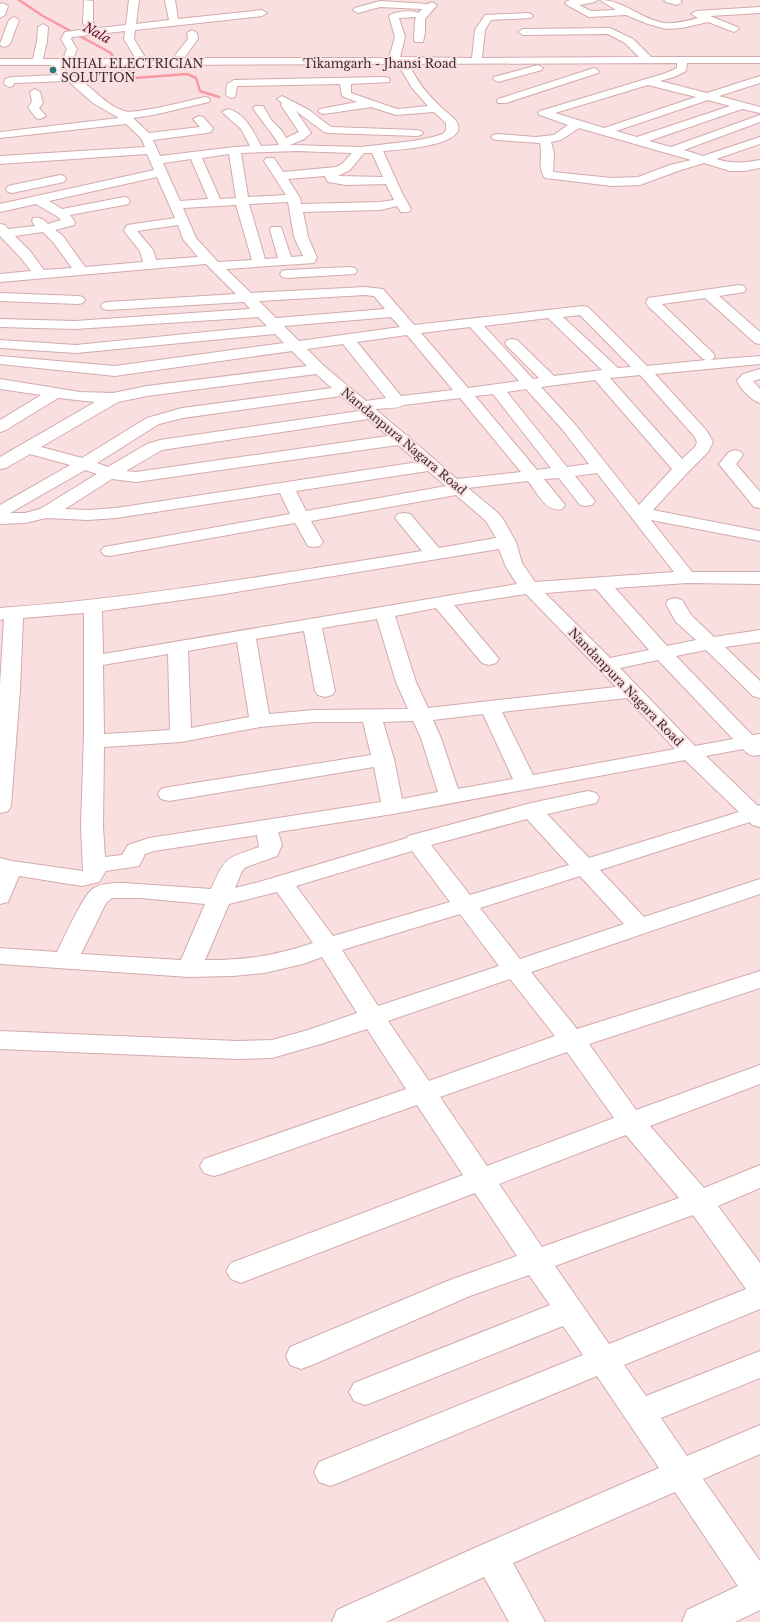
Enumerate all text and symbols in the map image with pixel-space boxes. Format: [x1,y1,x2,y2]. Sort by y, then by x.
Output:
water label: Nala [79,18,114,47]
place label: NIHAL ELECTRICIAN SOLUTION [61,56,204,85]
street label: Tikamgarh - Jhansi Road [303,56,457,71]
marker: NIHAL ELECTRICIAN SOLUTION [48,65,58,75]
street label: Nandanpura Nagara Road [338,384,470,498]
street label: Nandanpura Nagara Road [565,625,687,749]

